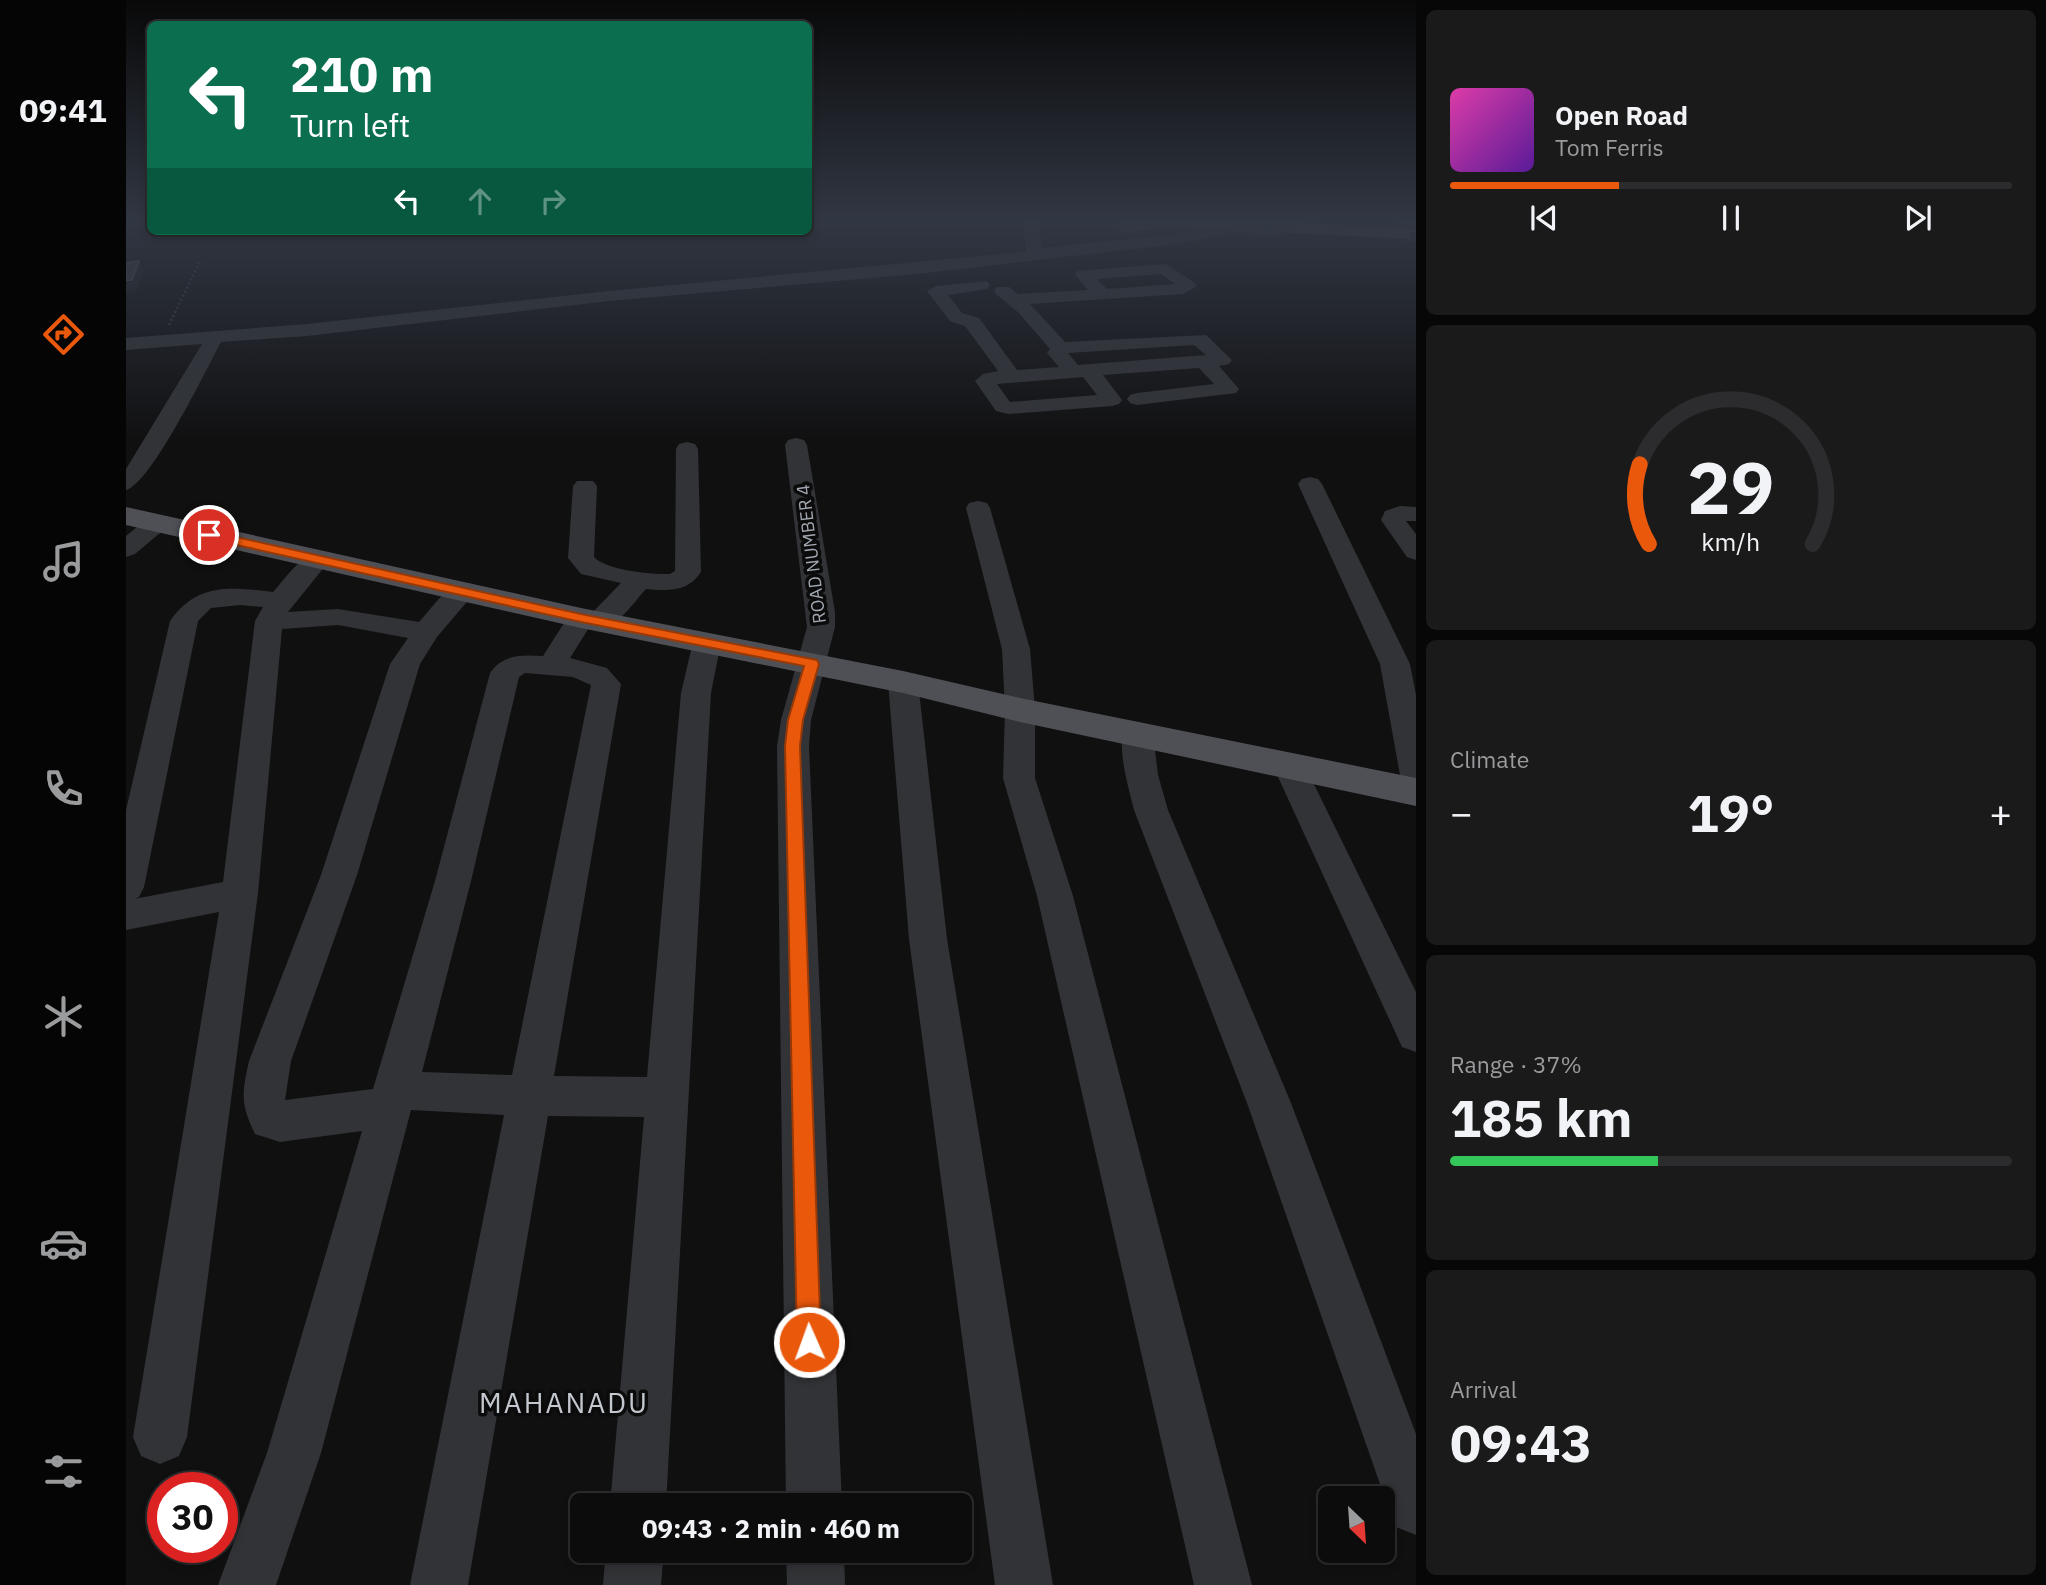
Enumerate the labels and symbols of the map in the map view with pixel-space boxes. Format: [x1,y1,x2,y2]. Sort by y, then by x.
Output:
street label: ROAD NUMBER 4 [791,483,831,625]
pin [179,505,239,565]
position arrow [772,1305,846,1379]
district label: MAHANADU [479,1384,649,1421]
speed limit sign: 30 [147,1472,238,1563]
north arrow [1318,1486,1395,1563]

